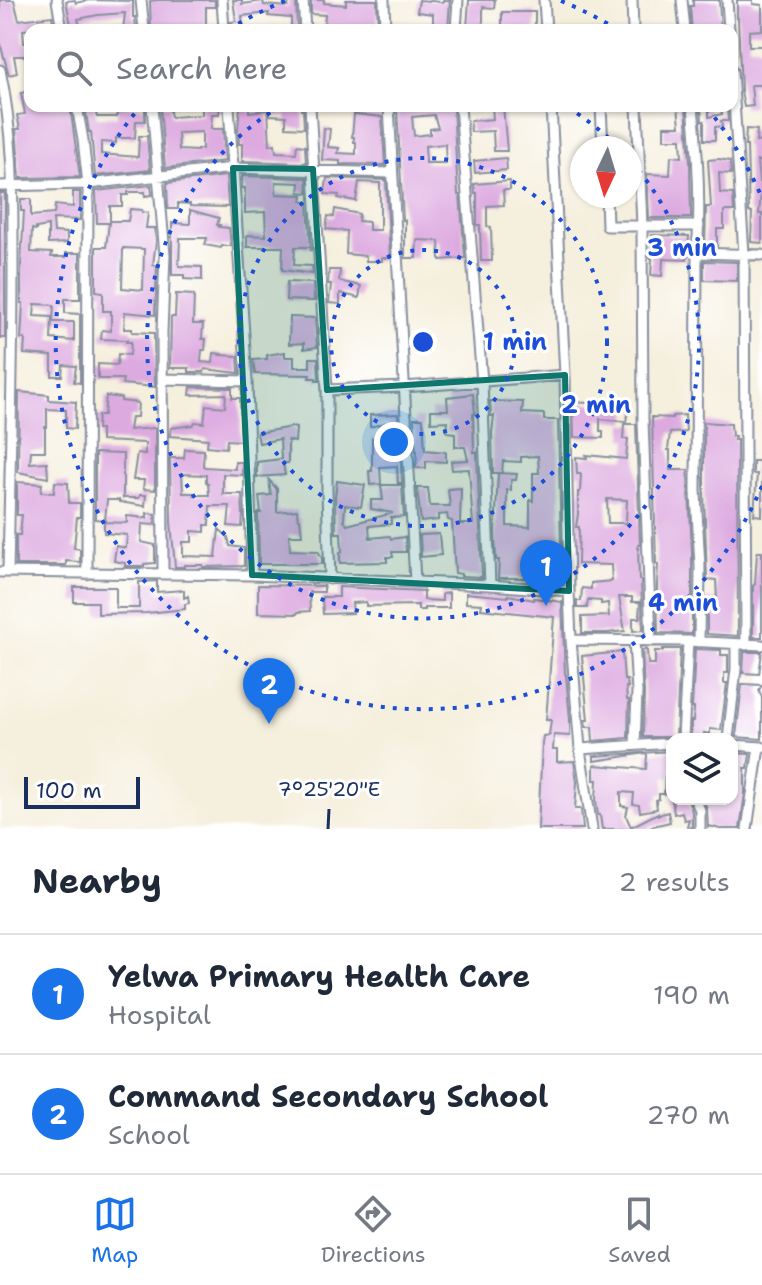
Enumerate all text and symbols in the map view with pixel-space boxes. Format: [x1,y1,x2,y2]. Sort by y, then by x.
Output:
search box [24,24,738,112]
icon: search [52,46,96,90]
text: Search here [116,48,287,89]
north arrow [570,136,642,208]
text: 3 min [647,232,717,264]
text: 1 min [483,326,547,358]
centre of rings [409,328,437,356]
text: 2 min [561,389,631,421]
your location [374,422,414,462]
pin: 1 [520,540,572,606]
text: 4 min [648,587,718,619]
pin: 2 [243,658,295,724]
map controls [666,733,738,805]
button: layers [666,733,738,805]
scale bar [24,773,140,809]
text: 100 m [36,776,102,805]
text: 7°25'20"E [278,776,380,802]
text: Nearby [32,858,162,904]
text: 2 results [618,864,730,899]
text: Yelwa Primary Health Care [108,956,530,997]
text: 1 [52,977,64,1012]
text: 190 m [653,977,730,1012]
text: Hospital [108,997,211,1032]
text: Command Secondary School [108,1076,548,1117]
text: 2 [49,1097,67,1132]
text: 270 m [647,1097,730,1132]
text: School [108,1117,190,1152]
tab: Map [91,1192,138,1269]
tab: Directions [321,1192,426,1269]
tab: Saved [608,1192,671,1269]

